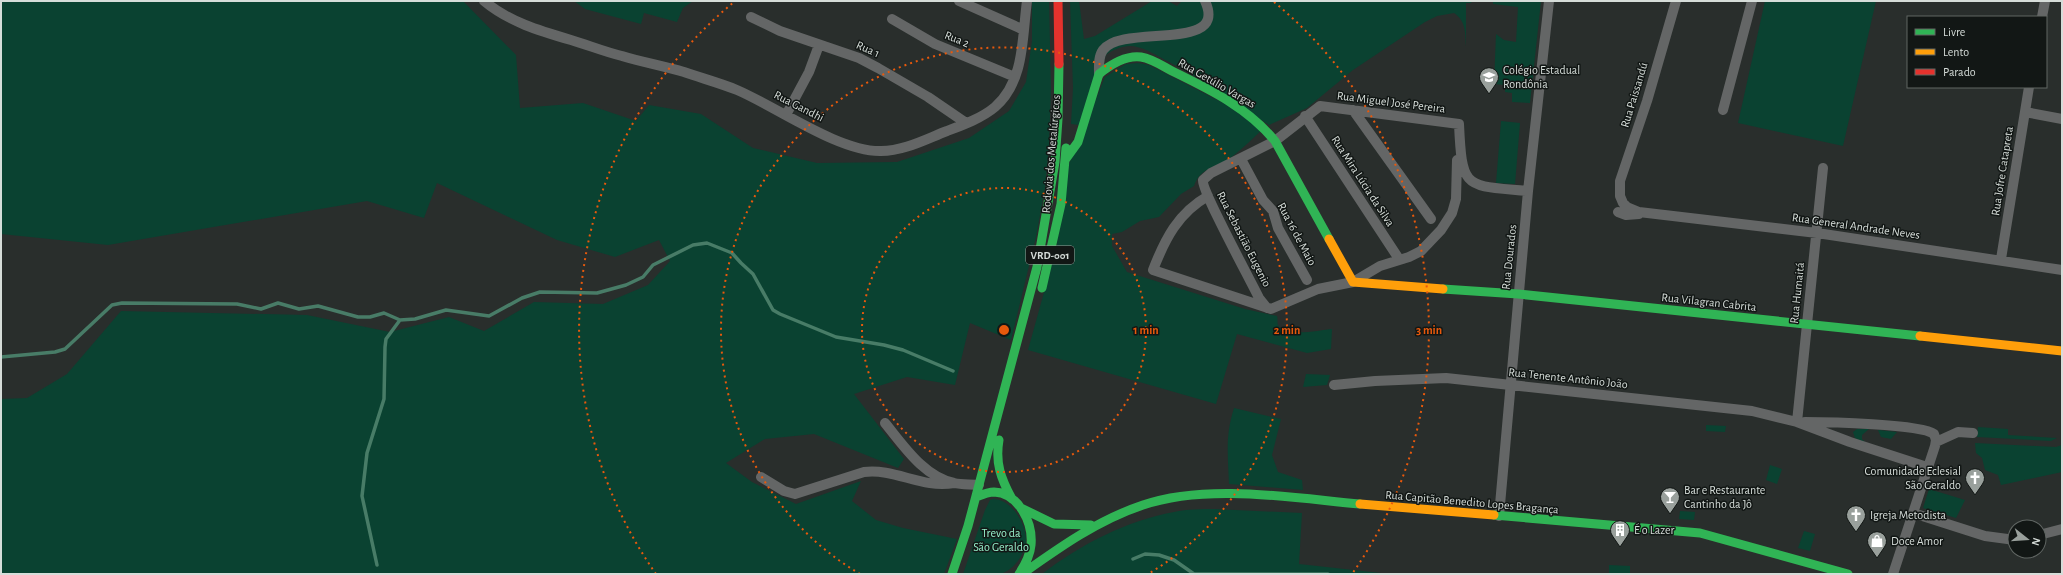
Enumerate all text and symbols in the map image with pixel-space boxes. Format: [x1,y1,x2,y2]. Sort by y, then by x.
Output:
legend [1907,16,2047,88]
text: Livre [1943,26,1965,38]
street label: Rua 2 [943,29,972,50]
street label: Rua 1 [855,39,881,59]
text: Lento [1943,46,1969,58]
street label: Rua Getúlio Vargas [1176,56,1258,110]
street label: Rua Paissandú [1618,61,1650,129]
place label: Colégio Estadual Rondônia [1503,64,1580,90]
school or university icon: Colégio Estadual Rondônia [1478,66,1500,94]
text: Parado [1943,66,1976,78]
street label: Rua Gandhi [772,88,826,124]
street label: Rua Miguel José Pereira [1336,89,1446,115]
street label: Rodovia dos Metalúrgicos [1040,94,1062,214]
street label: Rua Jofre Catapreta [1989,125,2015,216]
street label: Rua Mira Lúcia da Silva [1329,133,1397,229]
street label: Rua Sebastião Eugenio [1215,189,1273,289]
street label: Rua 16 de Maio [1275,201,1319,267]
street label: Rua General Andrade Neves [1791,211,1921,241]
street label: Rua Dourados [1500,224,1518,290]
road number: VRD-001 [1026,246,1074,264]
street label: Rua Humaitá [1788,261,1806,324]
street label: Rua Vilagran Cabrita [1661,291,1758,313]
centre of rings [997,323,1011,337]
text: 1 min [1133,324,1159,336]
text: 2 min [1274,324,1300,336]
text: 3 min [1416,324,1442,336]
street label: Rua Tenente Antônio João [1508,366,1628,390]
place label: Comunidade Eclesial São Geraldo [1865,465,1961,491]
church icon: Comunidade Eclesial São Geraldo [1964,467,1986,495]
place label: Bar e Restaurante Cantinho da Jô [1684,484,1765,510]
bar icon: Bar e Restaurante Cantinho da Jô [1659,486,1681,514]
street label: Rua Capitão Benedito Lopes Bragança [1385,488,1560,516]
church icon: Igreja Metodista [1845,504,1867,532]
place label: Igreja Metodista [1870,509,1947,522]
building icon: É o Lazer [1609,519,1631,547]
north arrow [2007,519,2047,559]
place label: É o Lazer [1634,523,1674,536]
park label: Trevo da São Geraldo [973,527,1029,553]
shop icon: Doce Amor [1866,530,1888,558]
place label: Doce Amor [1891,535,1943,547]
text: N [2030,537,2042,547]

